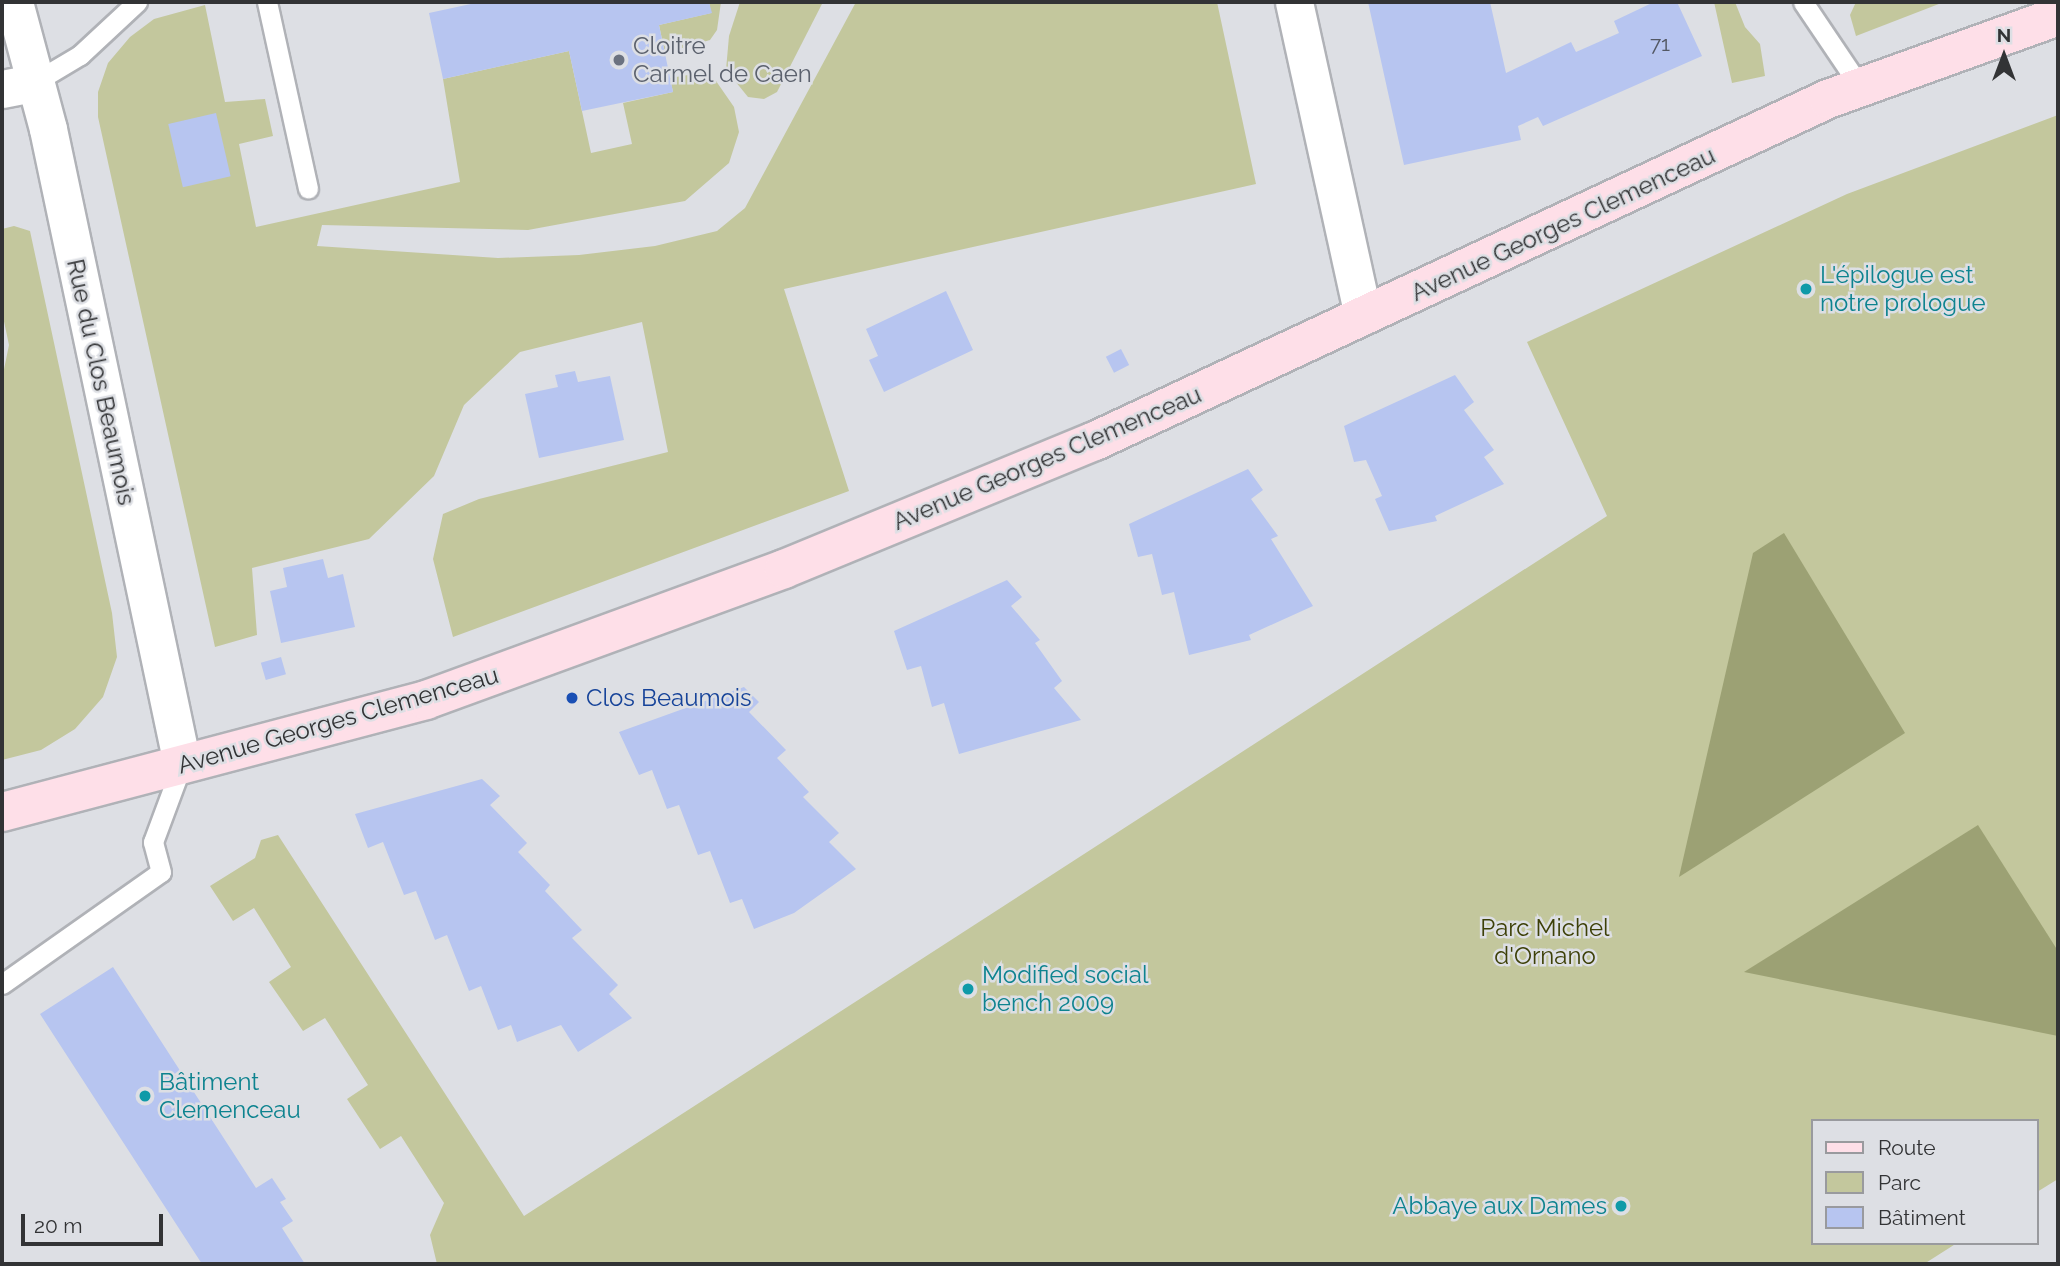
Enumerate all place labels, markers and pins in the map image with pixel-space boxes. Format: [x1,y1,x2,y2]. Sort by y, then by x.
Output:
place label: Cloitre Carmel de Caen [633,32,813,88]
marker: Cloitre Carmel de Caen [611,52,627,68]
place label: L'épilogue est notre prologue [1820,261,1985,317]
marker: L'épilogue est notre prologue [1798,281,1814,297]
place label: Clos Beaumois [586,684,752,712]
marker: Clos Beaumois [564,690,580,706]
place label: Modified social bench 2009 [982,961,1148,1017]
marker: Modified social bench 2009 [960,981,976,997]
place label: Bâtiment Clemenceau [159,1068,301,1124]
marker: Bâtiment Clemenceau [137,1088,153,1104]
place label: Abbaye aux Dames [1392,1192,1607,1220]
marker: Abbaye aux Dames [1613,1198,1629,1214]

